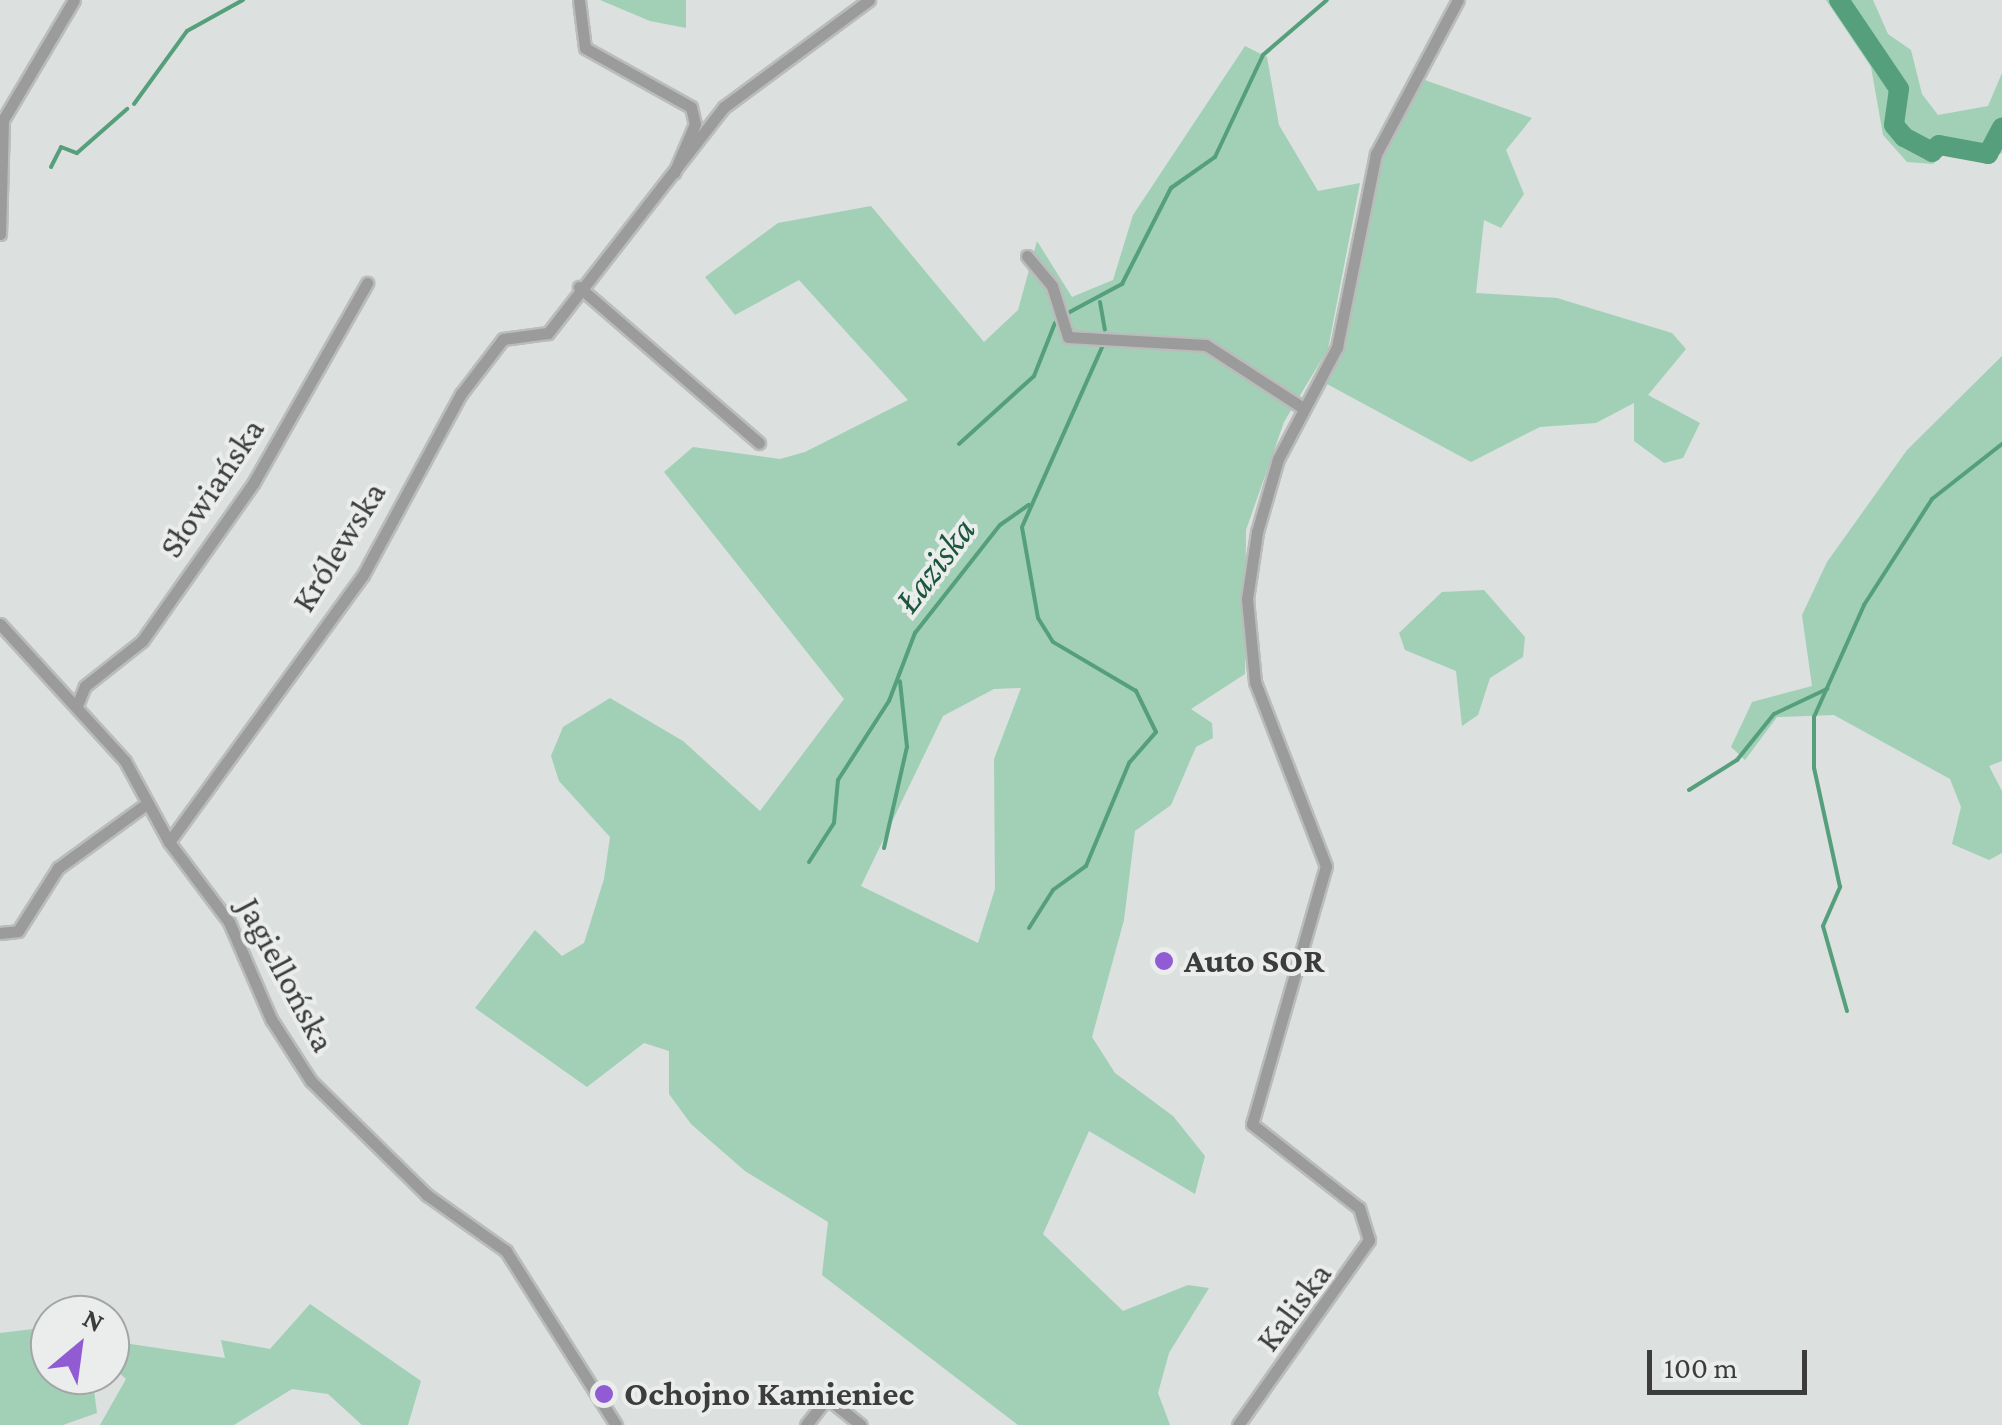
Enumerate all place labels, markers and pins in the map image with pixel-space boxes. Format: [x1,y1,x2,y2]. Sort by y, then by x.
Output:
place label: Auto SOR [1184,940,1324,982]
marker: Auto SOR [1153,950,1175,972]
place label: Ochojno Kamieniec [624,1373,914,1415]
marker: Ochojno Kamieniec [593,1383,615,1405]

